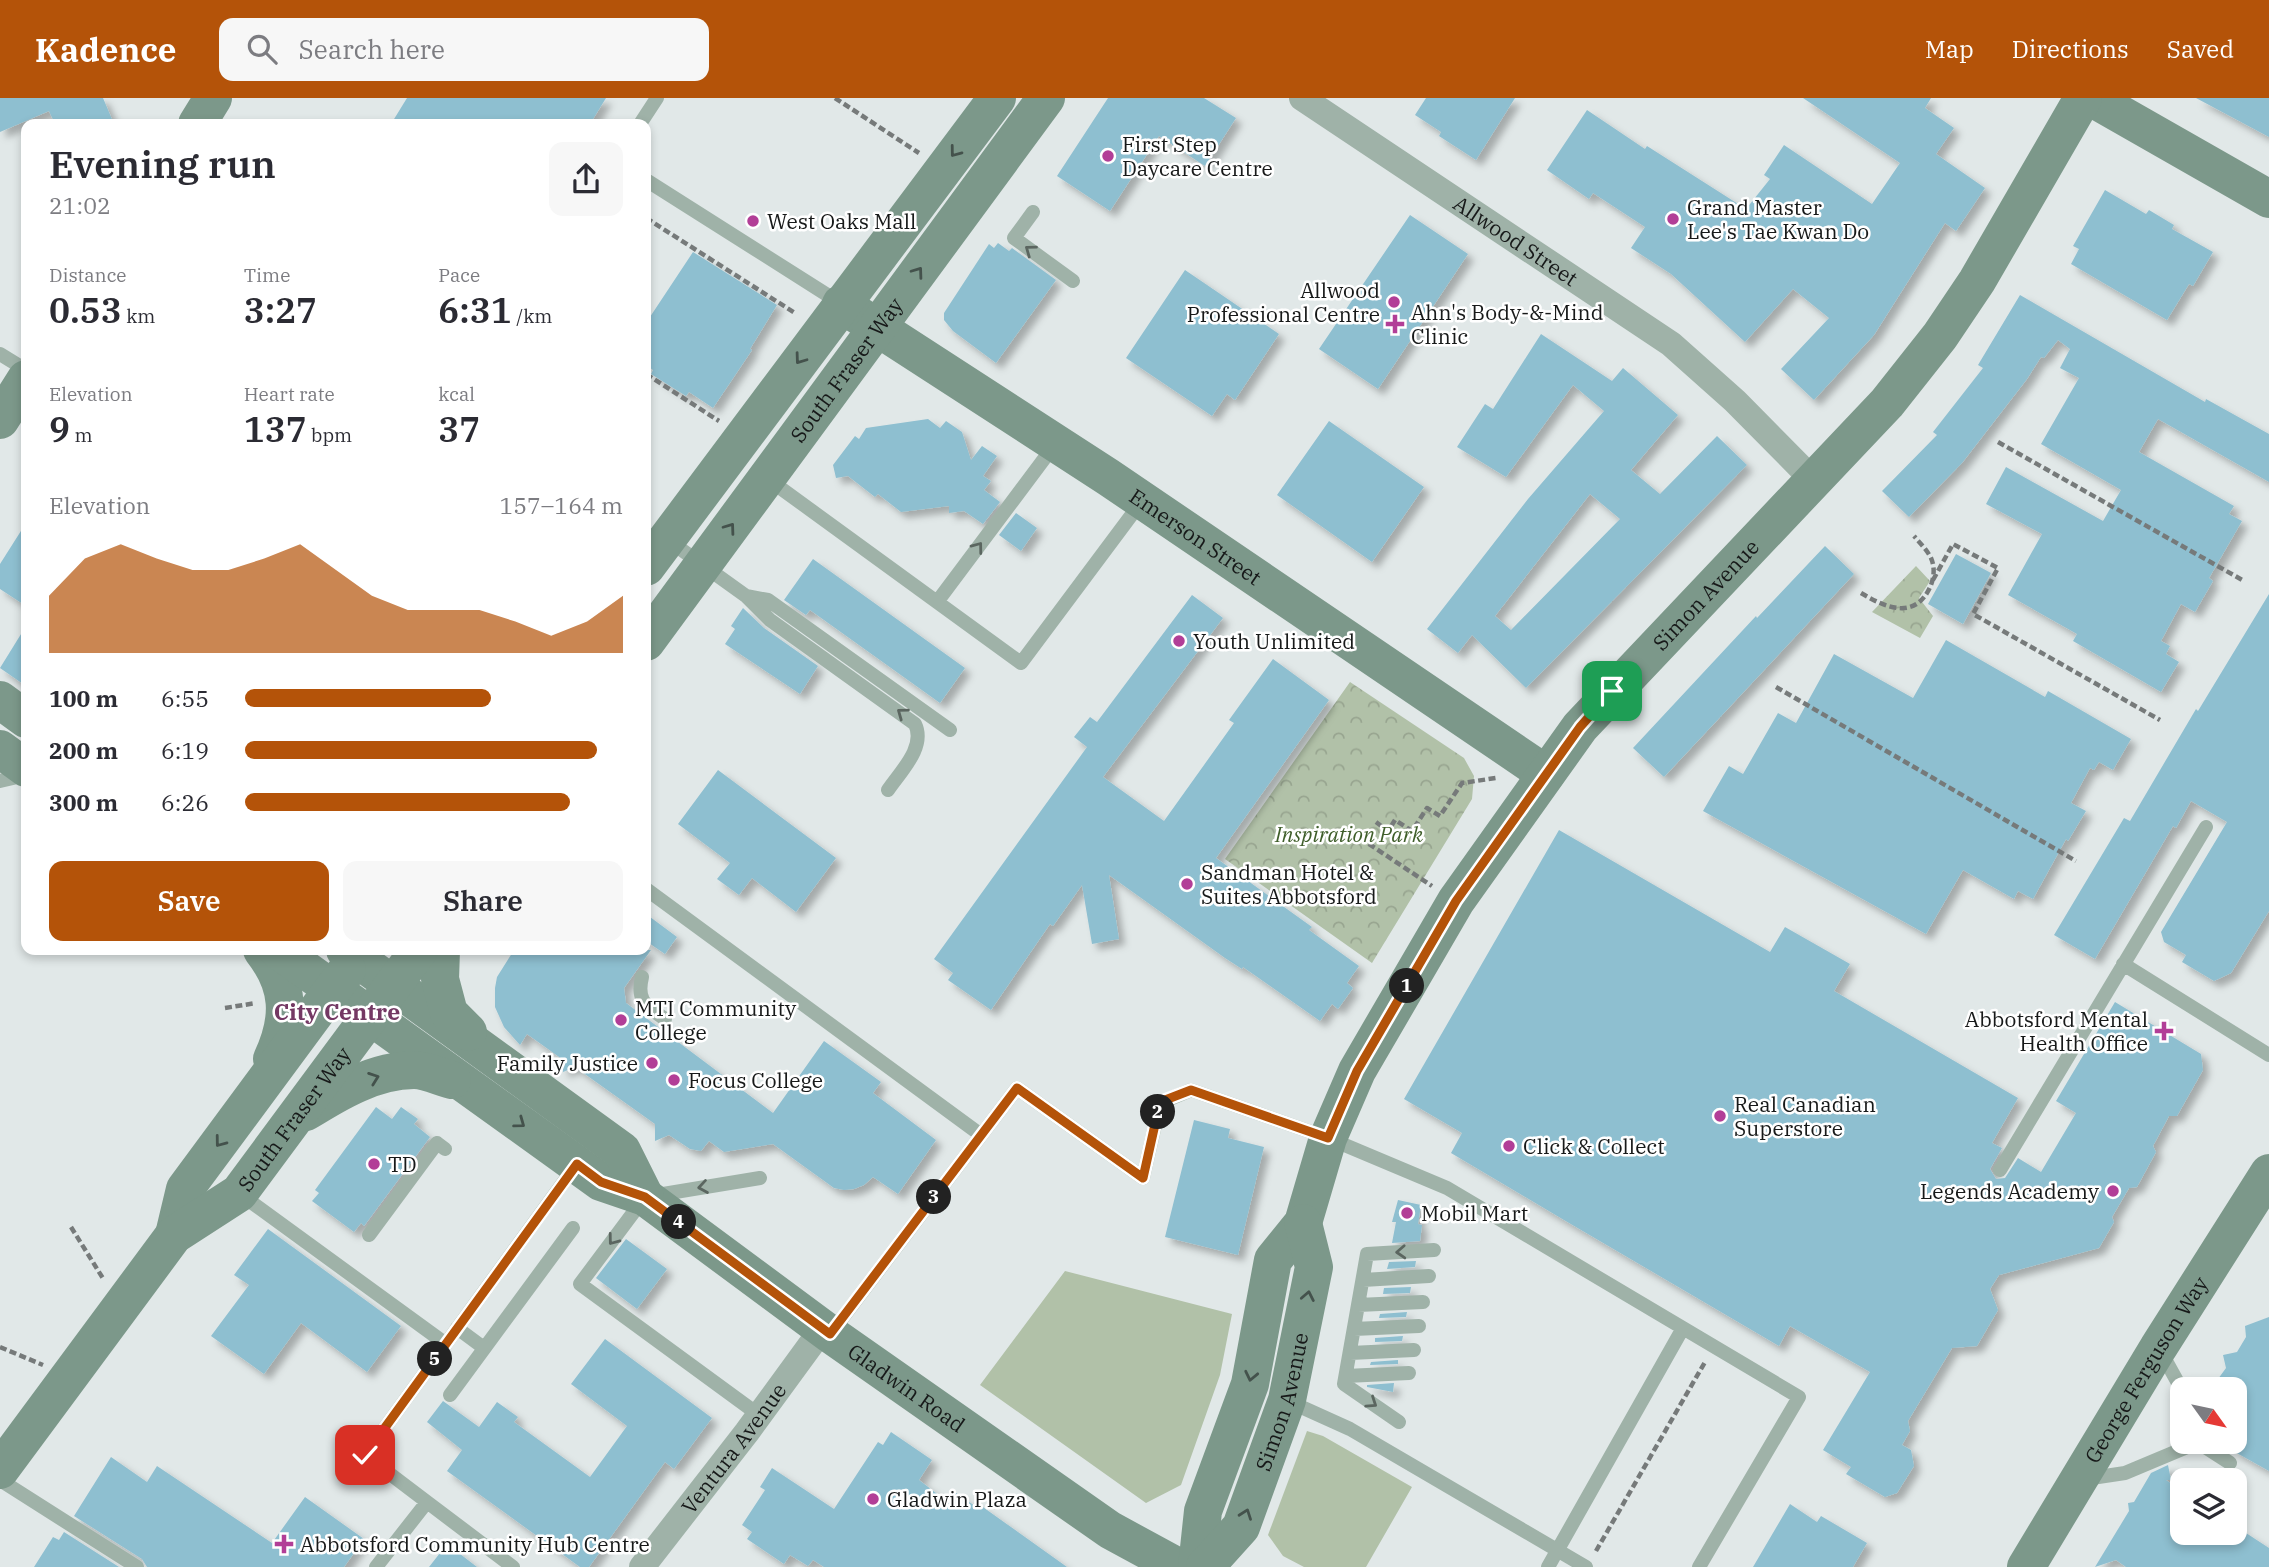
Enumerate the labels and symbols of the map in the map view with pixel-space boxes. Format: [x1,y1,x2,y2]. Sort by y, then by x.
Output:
place label: First Step Daycare Centre [1122,130,1273,182]
one-way arrow [951,145,964,157]
marker: First Step Daycare Centre [1100,148,1116,164]
street label: Allwood Street [1448,189,1583,292]
place label: Grand Master Lee's Tae Kwan Do [1687,193,1869,245]
place label: West Oaks Mall [767,207,916,235]
marker: Grand Master Lee's Tae Kwan Do [1665,211,1681,227]
marker: West Oaks Mall [745,213,761,229]
one-way arrow [1025,245,1038,258]
one-way arrow [910,267,922,280]
place label: Allwood Professional Centre [1187,276,1380,328]
street label: South Fraser Way [784,291,909,448]
marker: Allwood Professional Centre [1386,294,1402,310]
place label: Ahn's Body-&-Mind Clinic [1411,298,1604,350]
marker: Ahn's Body-&-Mind Clinic [1385,314,1405,334]
one-way arrow [796,351,808,363]
street label: Emerson Street [1124,482,1267,591]
one-way arrow [722,523,734,536]
street label: Simon Avenue [1646,533,1765,656]
one-way arrow [969,542,982,555]
place label: Youth Unlimited [1193,627,1355,655]
marker: Youth Unlimited [1171,633,1187,649]
pin [1582,661,1642,721]
one-way arrow [897,709,909,721]
park label: Inspiration Park [1274,820,1424,848]
place label: Sandman Hotel & Suites Abbotsford [1201,858,1377,910]
marker: Sandman Hotel & Suites Abbotsford [1179,876,1195,892]
pin: 1 [1390,968,1424,1004]
place label: MTI Community College [635,994,797,1046]
district label: City Centre [274,996,400,1026]
place label: Abbotsford Mental Health Office [1965,1005,2148,1057]
marker: MTI Community College [613,1012,629,1028]
marker: Abbotsford Mental Health Office [2154,1021,2174,1041]
street label: South Fraser Way [231,1040,357,1197]
place label: Family Justice [497,1049,638,1077]
marker: Family Justice [644,1055,660,1071]
place label: Focus College [688,1066,823,1094]
one-way arrow [368,1072,380,1086]
marker: Focus College [666,1072,682,1088]
place label: Real Canadian Superstore [1734,1090,1876,1142]
pin: 2 [1140,1094,1176,1130]
marker: Real Canadian Superstore [1712,1108,1728,1124]
one-way arrow [512,1115,525,1127]
place label: Click & Collect [1523,1132,1665,1160]
one-way arrow [216,1134,228,1147]
marker: Click & Collect [1501,1138,1517,1154]
place label: TD [388,1150,417,1178]
marker: TD [366,1156,382,1172]
place label: Legends Academy [1920,1177,2100,1205]
one-way arrow [697,1179,709,1194]
pin: 3 [916,1180,951,1214]
marker: Legends Academy [2105,1183,2121,1199]
place label: Mobil Mart [1421,1199,1528,1227]
pin: 4 [662,1204,696,1240]
marker: Mobil Mart [1399,1205,1415,1221]
one-way arrow [608,1233,621,1245]
one-way arrow [1395,1245,1406,1260]
street label: George Ferguson Way [2078,1270,2214,1468]
one-way arrow [1300,1290,1315,1302]
street label: Simon Avenue [1249,1330,1314,1475]
street label: Gladwin Road [843,1337,971,1439]
pin: 5 [418,1342,452,1376]
one-way arrow [1245,1370,1260,1382]
street label: Ventura Avenue [675,1377,792,1519]
north arrow [2170,1377,2247,1454]
one-way arrow [1364,1395,1377,1408]
pin [335,1425,395,1485]
place label: Gladwin Plaza [887,1485,1027,1513]
marker: Gladwin Plaza [865,1491,881,1507]
one-way arrow [1237,1508,1251,1520]
place label: Abbotsford Community Hub Centre [300,1530,650,1558]
marker: Abbotsford Community Hub Centre [274,1534,294,1554]

